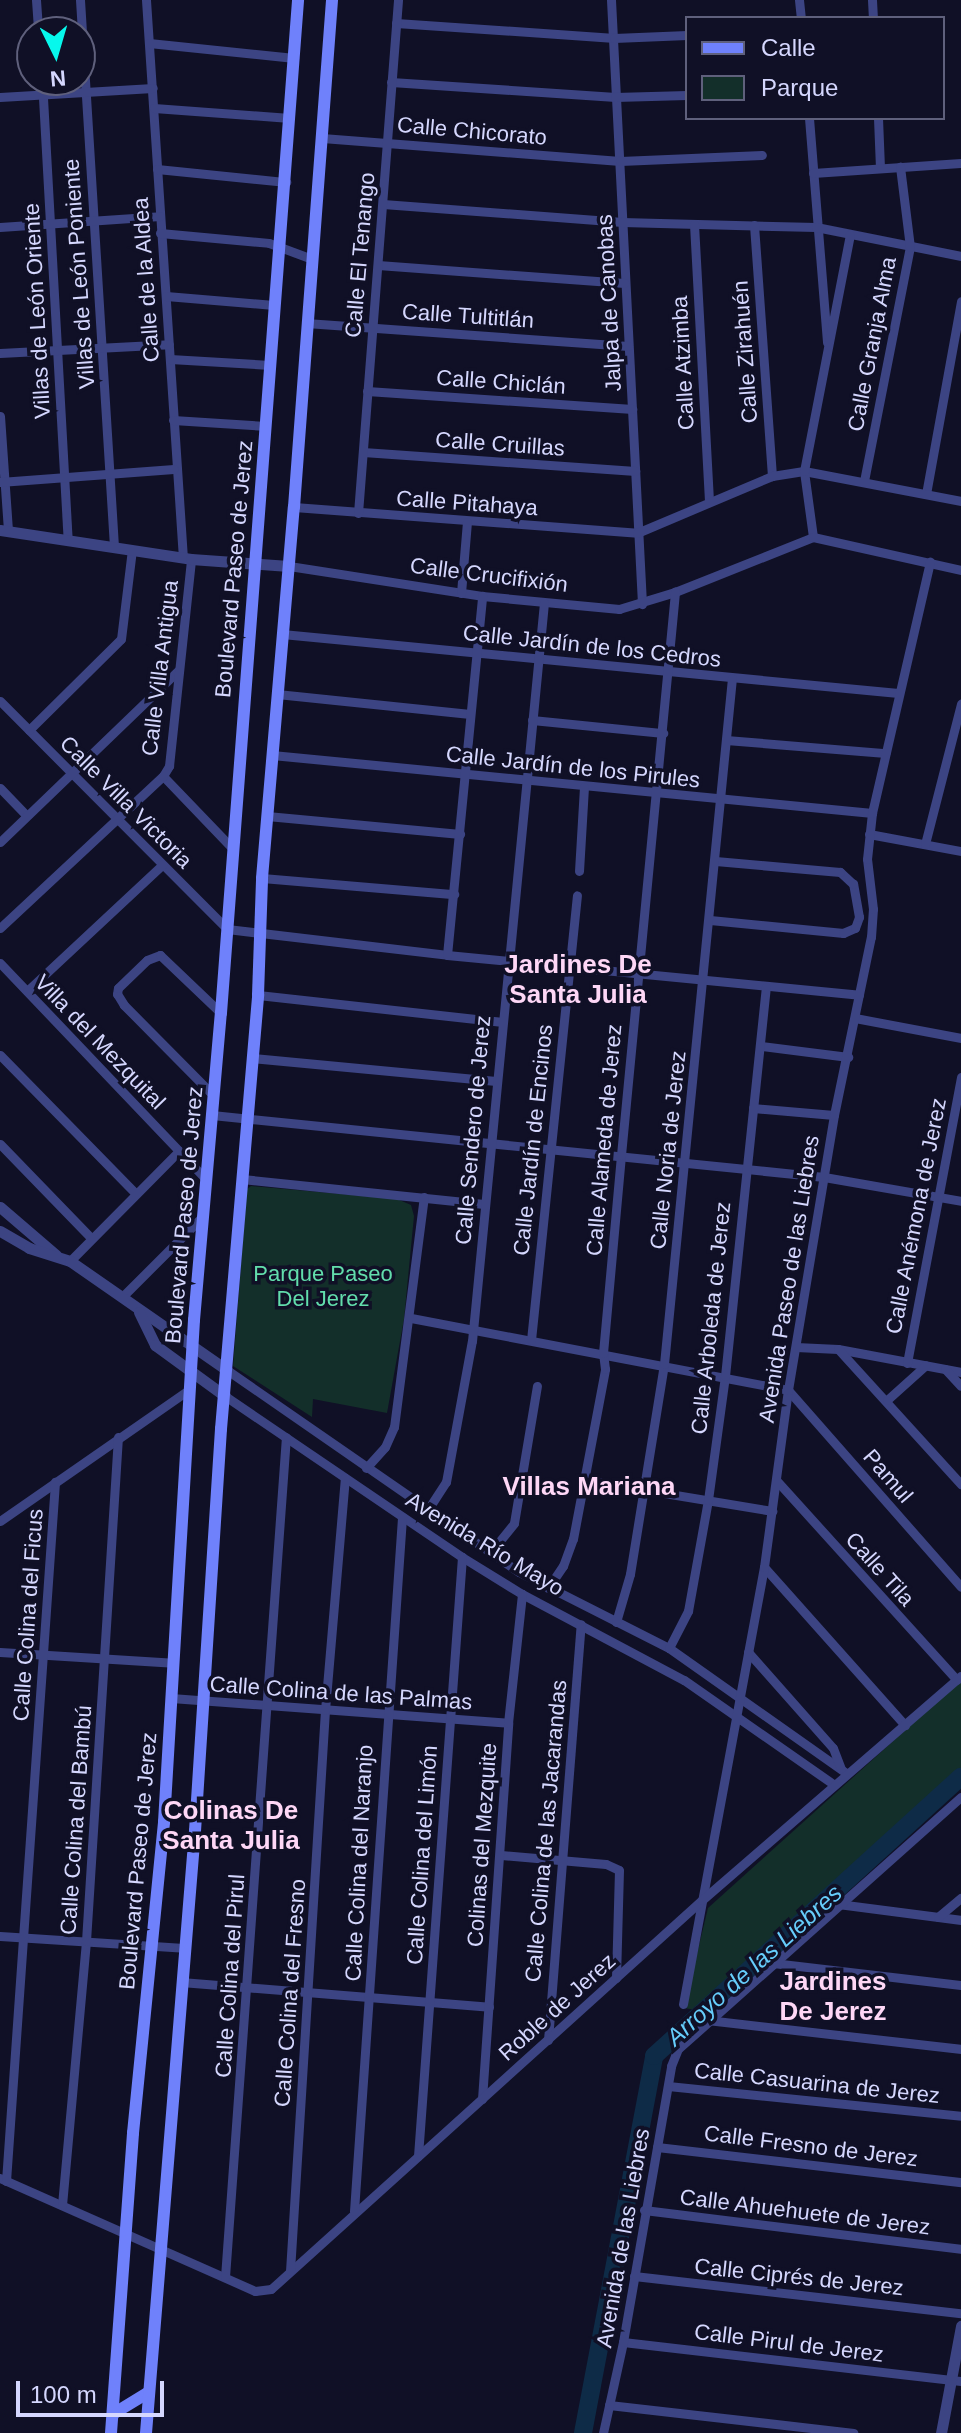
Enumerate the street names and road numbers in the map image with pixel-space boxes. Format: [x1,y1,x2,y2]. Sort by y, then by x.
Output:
street label: Calle Chicorato [396,111,548,151]
street label: Villas de León Poniente [58,158,100,390]
street label: Calle El Tenango [340,171,380,339]
street label: Calle de la Aldea [127,196,165,364]
street label: Villas de León Oriente [18,202,56,420]
street label: Jalpa de Canobas [591,214,627,392]
street label: Calle Granja Alma [842,254,902,434]
street label: Calle Zirahuén [727,280,763,424]
street label: Calle Atzimba [666,295,700,431]
street label: Calle Tultitlán [401,298,535,334]
street label: Calle Chiclán [435,364,567,400]
street label: Calle Cruillas [434,426,566,462]
street label: Boulevard Paseo de Jerez [210,439,258,699]
street label: Calle Pitahaya [395,485,539,521]
street label: Calle Crucifixión [409,552,569,598]
street label: Calle Villa Antigua [136,578,184,758]
street label: Calle Jardín de los Cedros [462,619,722,673]
street label: Calle Villa Victoria [54,730,198,874]
street label: Calle Jardín de los Pirules [445,741,701,793]
street label: Villa del Mezquital [29,969,171,1115]
street label: Calle Sendero de Jerez [450,1014,496,1246]
street label: Calle Jardín de Encinos [508,1023,558,1257]
street label: Calle Alameda de Jerez [581,1023,627,1257]
street label: Calle Noria de Jerez [644,1050,692,1250]
street label: Boulevard Paseo de Jerez [160,1085,208,1345]
street label: Calle Anémona de Jerez [880,1095,952,1337]
street label: Avenida Paseo de las Liebres [753,1133,825,1425]
street label: Calle Arboleda de Jerez [686,1200,736,1436]
street label: Pamul [858,1444,918,1508]
street label: Avenida Río Mayo [401,1486,569,1602]
street label: Calle Colina del Ficus [7,1508,49,1722]
street label: Calle Tila [840,1526,920,1612]
street label: Calle Colina de las Palmas [209,1671,473,1715]
street label: Calle Colina de las Jacarandas [520,1679,572,1983]
street label: Calle Colina del Bambú [55,1704,97,1936]
street label: Boulevard Paseo de Jerez [114,1731,162,1991]
street label: Colinas del Mezquite [462,1742,502,1948]
street label: Calle Colina del Naranjo [340,1744,378,1982]
street label: Calle Colina del Limón [401,1744,443,1966]
street label: Calle Colina del Pirul [210,1873,250,2079]
street label: Calle Colina del Fresno [269,1878,311,2108]
street label: Roble de Jerez [493,1948,621,2066]
street label: Calle Casuarina de Jerez [693,2057,941,2109]
street label: Calle Fresno de Jerez [703,2120,919,2172]
street label: Avenida de las Liebres [591,2126,655,2350]
street label: Calle Ahuehuete de Jerez [678,2183,932,2241]
street label: Calle Ciprés de Jerez [693,2253,905,2301]
street label: Calle Pirul de Jerez [693,2318,885,2368]

